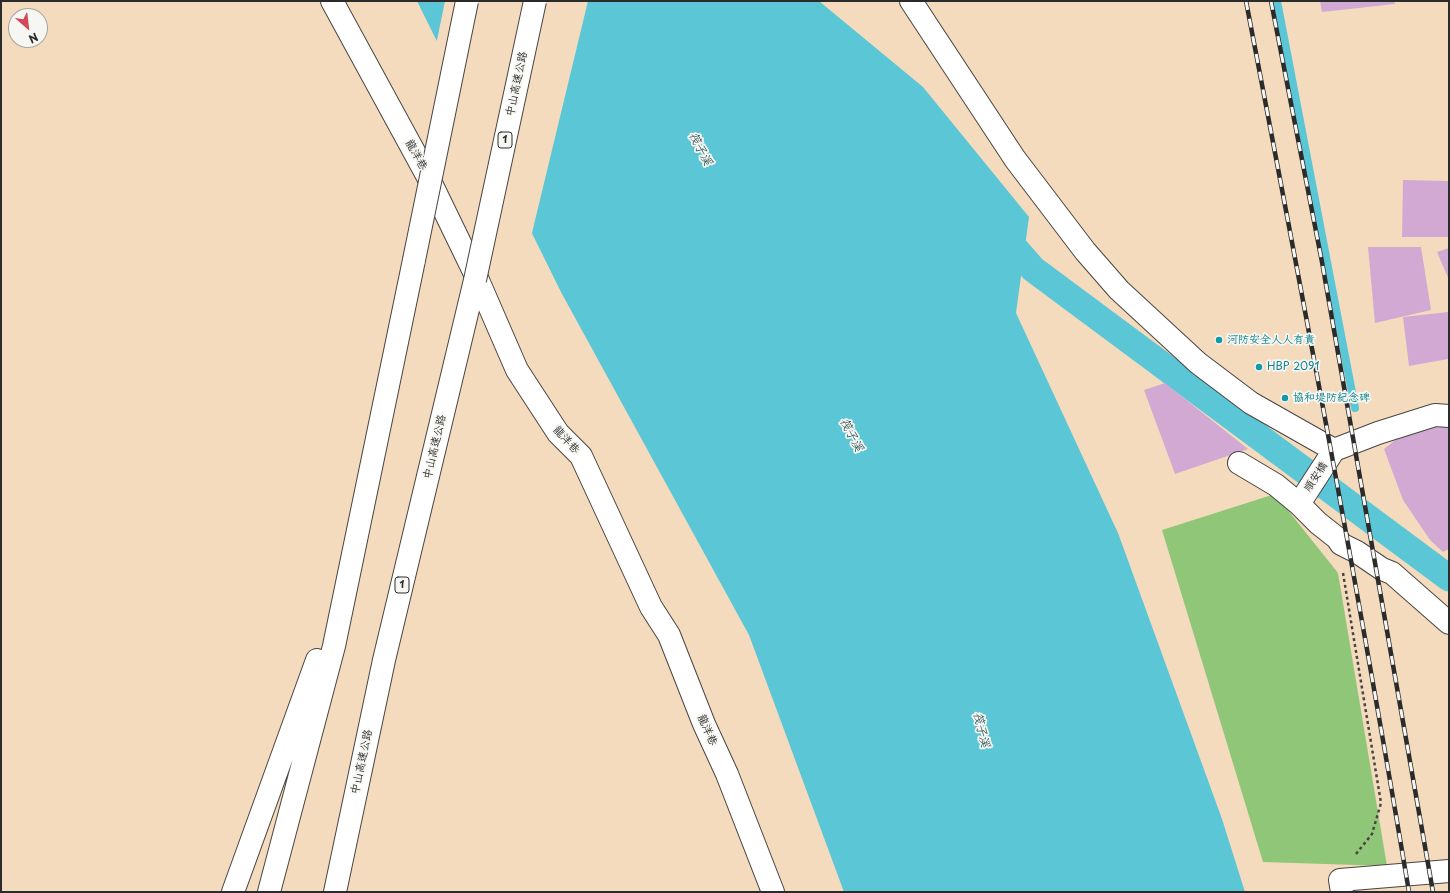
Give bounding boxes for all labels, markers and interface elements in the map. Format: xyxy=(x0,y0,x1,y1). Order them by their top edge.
north arrow xyxy=(8,8,48,48)
text: N xyxy=(26,29,41,48)
street label: 中山高速公路 xyxy=(504,50,530,118)
water label: 筏子溪 xyxy=(685,130,715,168)
road number: 1 xyxy=(498,132,512,148)
street label: 龍洋巷 xyxy=(402,137,430,173)
place label: 河防安全人人有責 xyxy=(1227,333,1315,347)
marker: 河防安全人人有責 xyxy=(1214,335,1224,345)
place label: HBP 2091 xyxy=(1267,360,1319,374)
marker: HBP 2091 xyxy=(1254,362,1264,372)
place label: 協和堤防紀念碑 xyxy=(1293,391,1370,405)
marker: 協和堤防紀念碑 xyxy=(1280,393,1290,403)
street label: 中山高速公路 xyxy=(421,413,449,481)
water label: 筏子溪 xyxy=(836,416,866,454)
street label: 龍洋巷 xyxy=(550,423,582,457)
street label: 順安橋 xyxy=(1301,460,1331,494)
road number: 1 xyxy=(395,577,409,593)
water label: 筏子溪 xyxy=(970,711,992,749)
street label: 龍洋巷 xyxy=(694,712,720,748)
street label: 中山高速公路 xyxy=(349,728,375,796)

